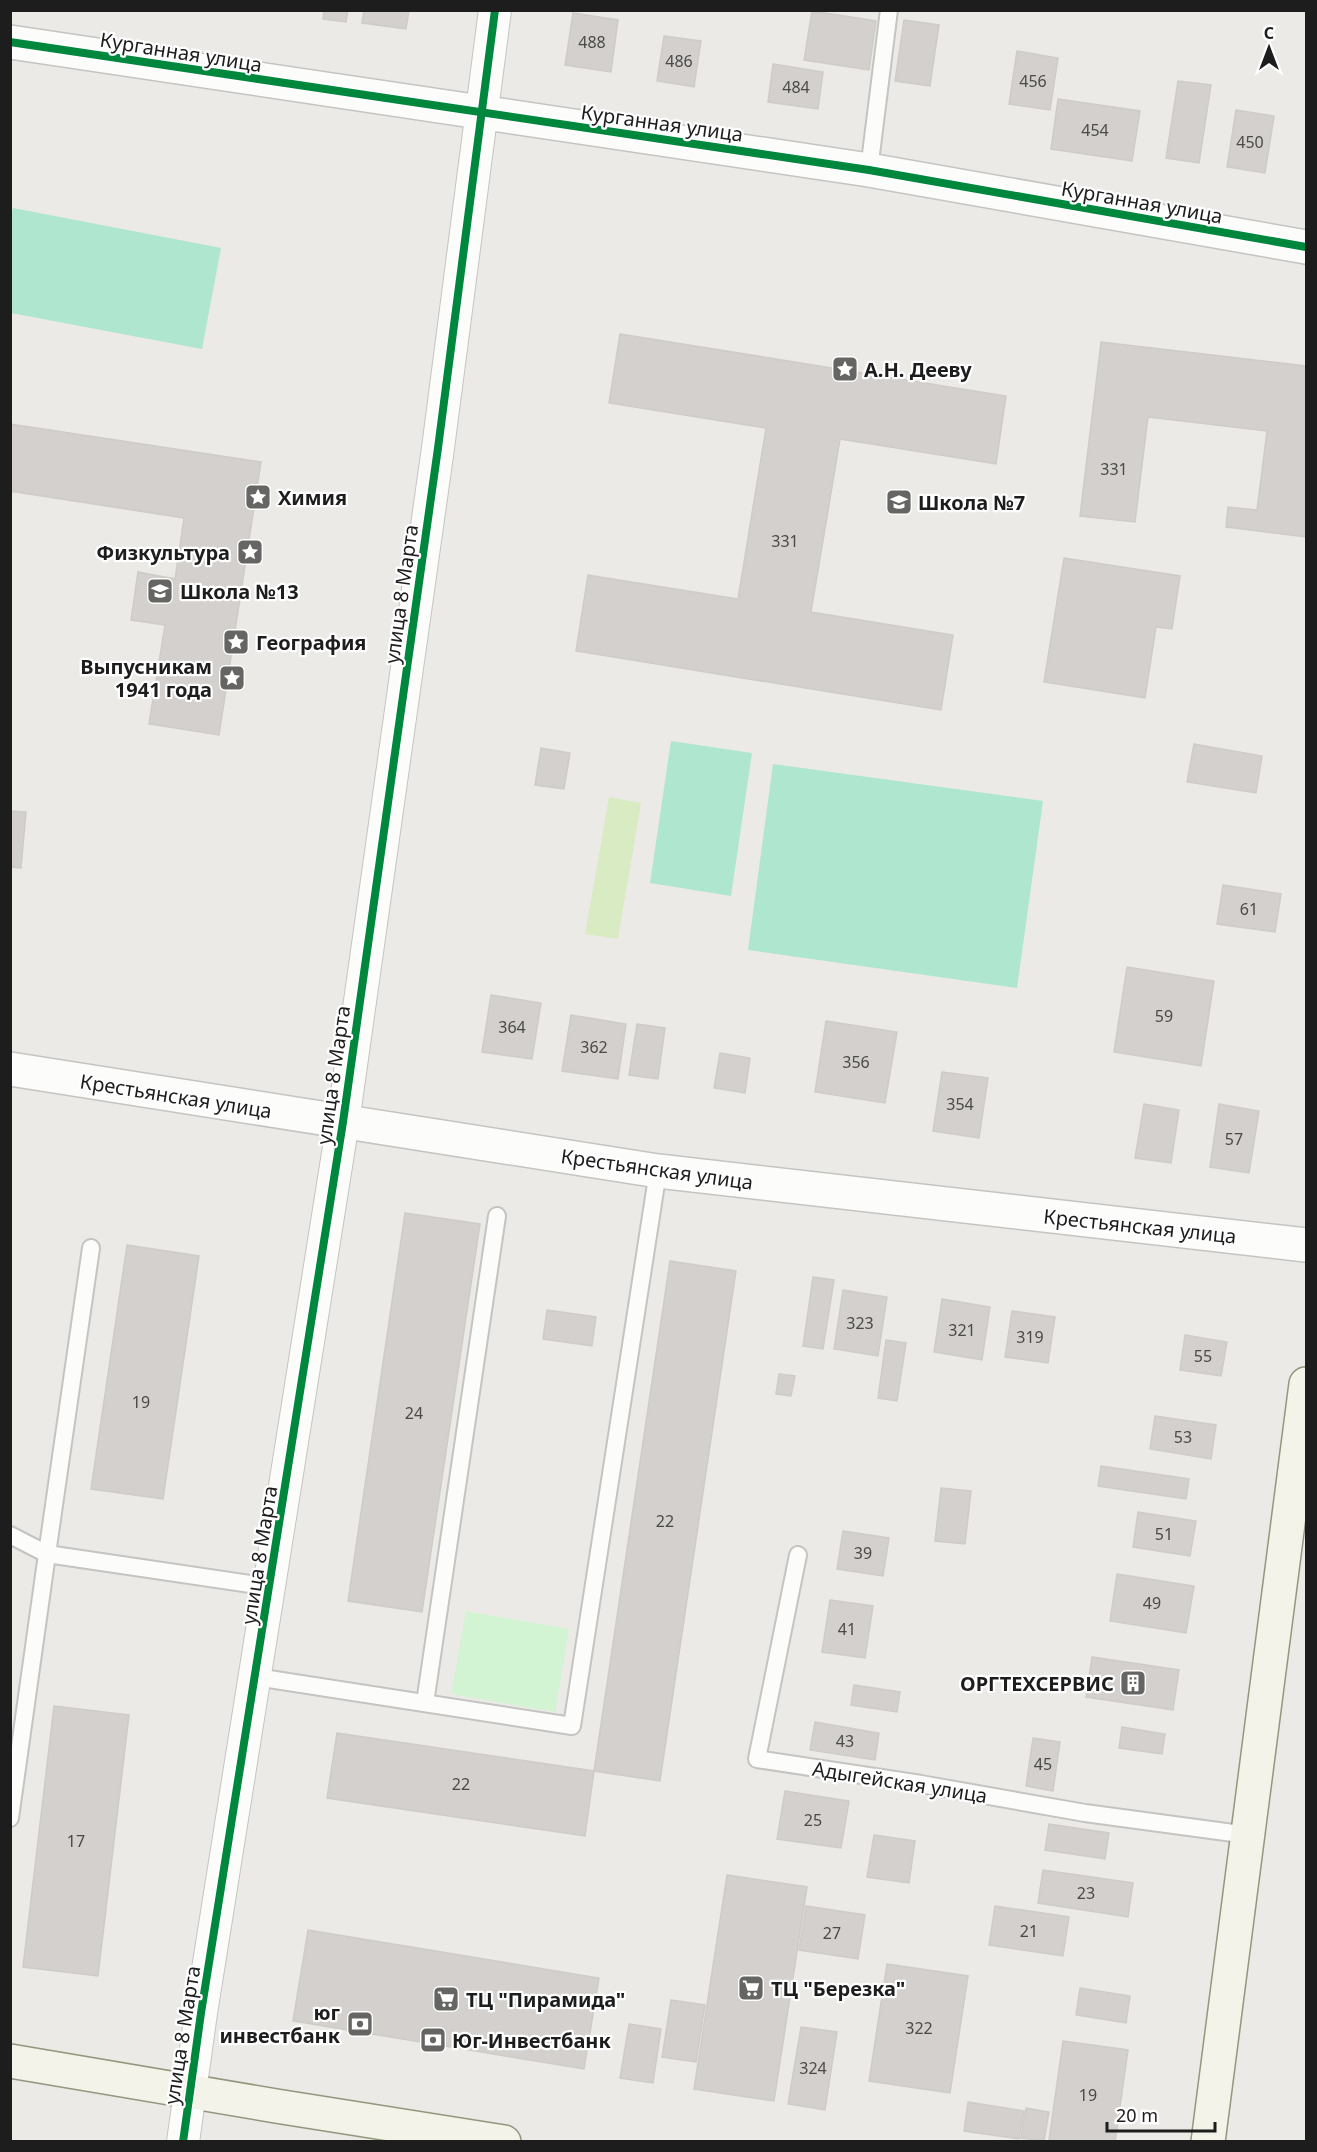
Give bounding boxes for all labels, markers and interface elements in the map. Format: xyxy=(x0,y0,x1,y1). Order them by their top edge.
north arrow xyxy=(1239,18,1299,78)
text: С xyxy=(1264,22,1274,44)
street label: Курганная улица xyxy=(98,26,264,78)
house number: 488 xyxy=(578,31,606,53)
house number: 486 xyxy=(665,50,693,72)
house number: 456 xyxy=(1019,70,1047,92)
house number: 484 xyxy=(782,76,810,98)
street label: Курганная улица xyxy=(579,98,745,148)
house number: 454 xyxy=(1081,119,1109,141)
house number: 450 xyxy=(1236,131,1264,153)
street label: Курганная улица xyxy=(1059,174,1225,230)
place icon: А.Н. Дееву xyxy=(830,354,860,384)
place label: А.Н. Дееву xyxy=(864,356,972,383)
house number: 331 xyxy=(1100,458,1128,480)
place icon: Химия xyxy=(243,482,273,512)
place label: Химия xyxy=(278,484,347,511)
school or university icon: Школа №7 xyxy=(884,487,914,517)
place label: Школа №7 xyxy=(918,489,1025,516)
street label: улица 8 Марта xyxy=(378,523,424,665)
house number: 331 xyxy=(771,530,799,552)
place icon: Физкультура xyxy=(235,537,265,567)
place label: Физкультура xyxy=(96,539,230,566)
school or university icon: Школа №13 xyxy=(145,576,175,606)
place label: Школа №13 xyxy=(180,578,299,605)
place icon: География xyxy=(221,627,251,657)
place label: География xyxy=(256,629,366,656)
place label: Выпусникам 1941 года xyxy=(80,653,212,703)
place icon: Выпусникам 1941 года xyxy=(217,663,247,693)
house number: 61 xyxy=(1240,898,1258,920)
street label: улица 8 Марта xyxy=(310,1004,356,1146)
house number: 59 xyxy=(1155,1005,1173,1027)
house number: 364 xyxy=(498,1016,526,1038)
house number: 362 xyxy=(580,1036,608,1058)
house number: 356 xyxy=(842,1051,870,1073)
street label: Крестьянская улица xyxy=(78,1068,274,1124)
house number: 354 xyxy=(946,1093,974,1115)
house number: 57 xyxy=(1225,1128,1243,1150)
street label: Крестьянская улица xyxy=(559,1142,755,1196)
street label: Крестьянская улица xyxy=(1042,1202,1238,1250)
house number: 323 xyxy=(846,1312,874,1334)
house number: 321 xyxy=(948,1319,976,1341)
house number: 319 xyxy=(1016,1326,1044,1348)
house number: 55 xyxy=(1194,1345,1212,1367)
house number: 19 xyxy=(132,1391,150,1413)
house number: 24 xyxy=(405,1402,423,1424)
house number: 53 xyxy=(1174,1426,1192,1448)
street label: улица 8 Марта xyxy=(235,1484,283,1626)
house number: 22 xyxy=(656,1510,674,1532)
house number: 51 xyxy=(1155,1523,1173,1545)
house number: 39 xyxy=(854,1542,872,1564)
house number: 49 xyxy=(1143,1592,1161,1614)
house number: 41 xyxy=(838,1618,856,1640)
building icon: ОРГТЕХСЕРВИС xyxy=(1118,1668,1148,1698)
place label: ОРГТЕХСЕРВИС xyxy=(960,1670,1114,1697)
house number: 43 xyxy=(836,1730,854,1752)
house number: 45 xyxy=(1034,1753,1052,1775)
street label: Адыгейская улица xyxy=(811,1755,989,1809)
house number: 22 xyxy=(452,1773,470,1795)
house number: 25 xyxy=(804,1809,822,1831)
house number: 17 xyxy=(67,1830,85,1852)
house number: 23 xyxy=(1077,1882,1095,1904)
house number: 21 xyxy=(1020,1920,1038,1942)
house number: 27 xyxy=(823,1922,841,1944)
street label: улица 8 Марта xyxy=(158,1964,206,2106)
supermarket icon: ТЦ "Березка" xyxy=(736,1973,766,2003)
place label: ТЦ "Березка" xyxy=(771,1975,905,2002)
supermarket icon: ТЦ "Пирамида" xyxy=(431,1984,461,2014)
place label: ТЦ "Пирамида" xyxy=(466,1986,625,2013)
place label: юг инвестбанк xyxy=(219,1999,341,2049)
bank icon: юг инвестбанк xyxy=(345,2009,375,2039)
house number: 322 xyxy=(905,2017,933,2039)
bank icon: Юг-Инвестбанк xyxy=(418,2025,448,2055)
place label: Юг-Инвестбанк xyxy=(452,2027,611,2054)
house number: 324 xyxy=(799,2057,827,2079)
house number: 19 xyxy=(1079,2084,1097,2106)
scale bar xyxy=(1107,2095,1215,2133)
text: 20 m xyxy=(1116,2103,1158,2127)

